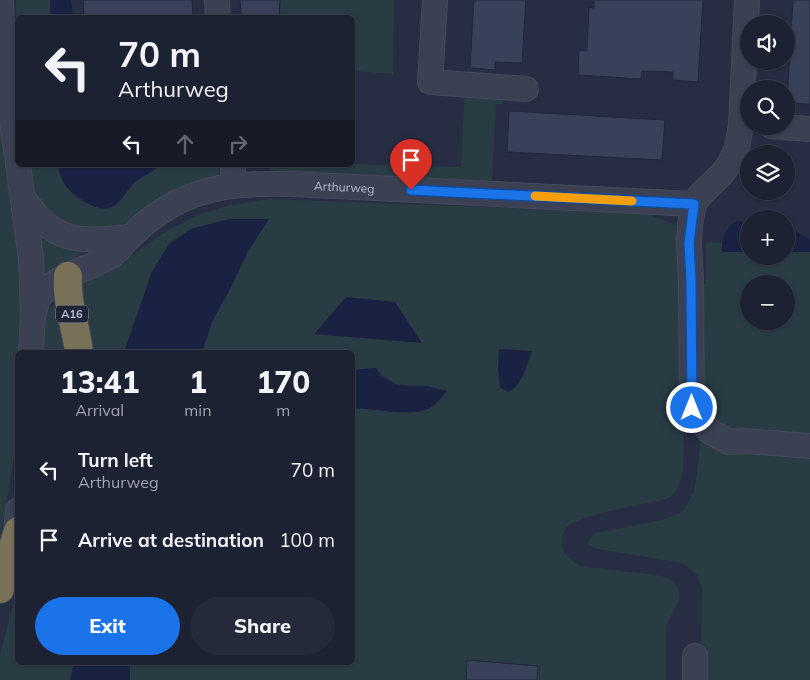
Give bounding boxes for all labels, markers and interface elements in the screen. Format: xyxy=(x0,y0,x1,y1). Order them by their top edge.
map controls xyxy=(740,15,795,330)
button: sound xyxy=(740,15,795,70)
text: 70 m xyxy=(118,32,201,76)
icon: left xyxy=(35,35,100,100)
text: Arthurweg xyxy=(118,75,229,103)
button: search xyxy=(740,80,795,135)
icon: left xyxy=(118,130,146,158)
icon: ahead xyxy=(171,130,199,158)
icon: right xyxy=(224,130,252,158)
pin xyxy=(390,139,432,190)
button: layers xyxy=(740,145,795,200)
icon: arrive xyxy=(397,146,425,174)
street label: Arthurweg xyxy=(314,178,375,196)
button: + xyxy=(740,210,795,265)
button: − xyxy=(740,275,795,330)
road number: A16 xyxy=(56,306,88,322)
text: 13:41 xyxy=(60,363,140,401)
text: 1 xyxy=(189,363,207,401)
text: 170 xyxy=(256,363,310,401)
position arrow xyxy=(665,381,717,433)
text: Arrival xyxy=(75,400,124,420)
text: min xyxy=(184,400,212,420)
text: m xyxy=(276,400,290,420)
text: Turn left xyxy=(78,448,153,472)
icon: left xyxy=(35,456,63,484)
text: 70 m xyxy=(291,458,335,482)
text: Arthurweg xyxy=(78,472,159,492)
icon: arrive xyxy=(35,526,63,554)
text: Arrive at destination xyxy=(78,528,264,552)
text: 100 m xyxy=(279,528,335,552)
button: Exit xyxy=(35,597,180,655)
button: Share xyxy=(190,597,335,655)

